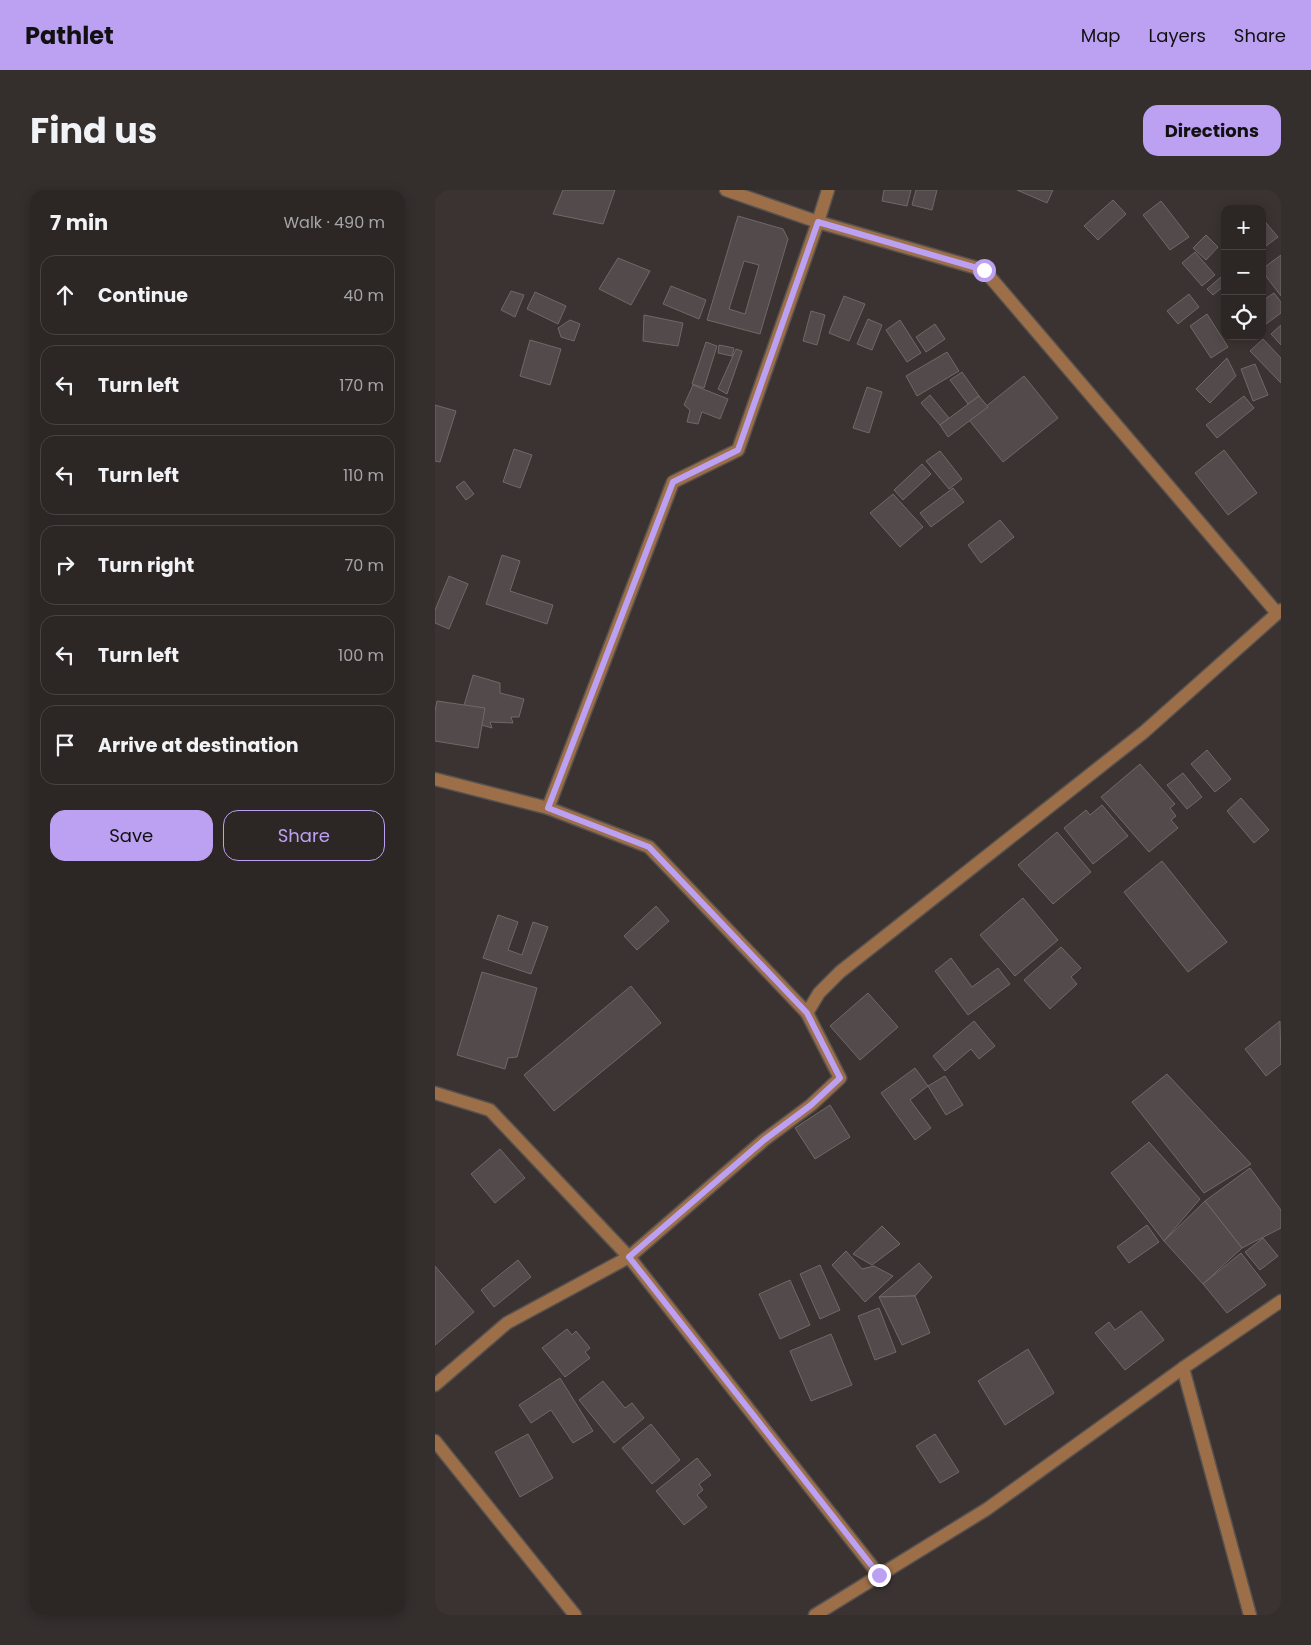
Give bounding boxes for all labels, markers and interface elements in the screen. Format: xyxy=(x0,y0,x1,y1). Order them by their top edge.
text: Pathlet xyxy=(25,19,114,52)
text: Map xyxy=(1081,23,1121,48)
text: Layers xyxy=(1149,23,1206,48)
text: Share xyxy=(1234,23,1286,48)
button: Directions xyxy=(1143,105,1281,156)
text: Find us xyxy=(30,106,157,155)
map controls xyxy=(1221,205,1266,340)
button: + xyxy=(1221,205,1266,250)
text: 7 min xyxy=(50,208,108,237)
text: Walk · 490 m xyxy=(284,211,385,234)
button: − xyxy=(1221,250,1266,295)
route start xyxy=(973,259,996,282)
icon: ahead xyxy=(51,281,79,309)
text: Continue xyxy=(98,282,188,309)
text: 40 m xyxy=(343,284,384,307)
button: locate xyxy=(1221,295,1266,340)
icon: left xyxy=(51,371,79,399)
text: Turn left xyxy=(98,372,179,399)
text: 170 m xyxy=(339,374,384,397)
icon: left xyxy=(51,461,79,489)
text: Turn left xyxy=(98,462,179,489)
text: 110 m xyxy=(343,464,384,487)
icon: right xyxy=(51,551,79,579)
text: Turn right xyxy=(98,552,194,579)
text: 70 m xyxy=(344,554,384,577)
icon: left xyxy=(51,641,79,669)
text: Turn left xyxy=(98,642,179,669)
text: 100 m xyxy=(338,644,384,667)
icon: arrive xyxy=(51,731,79,759)
text: Arrive at destination xyxy=(98,732,299,759)
button: Save xyxy=(50,810,213,861)
button: Share xyxy=(223,810,385,861)
route end xyxy=(868,1564,891,1587)

